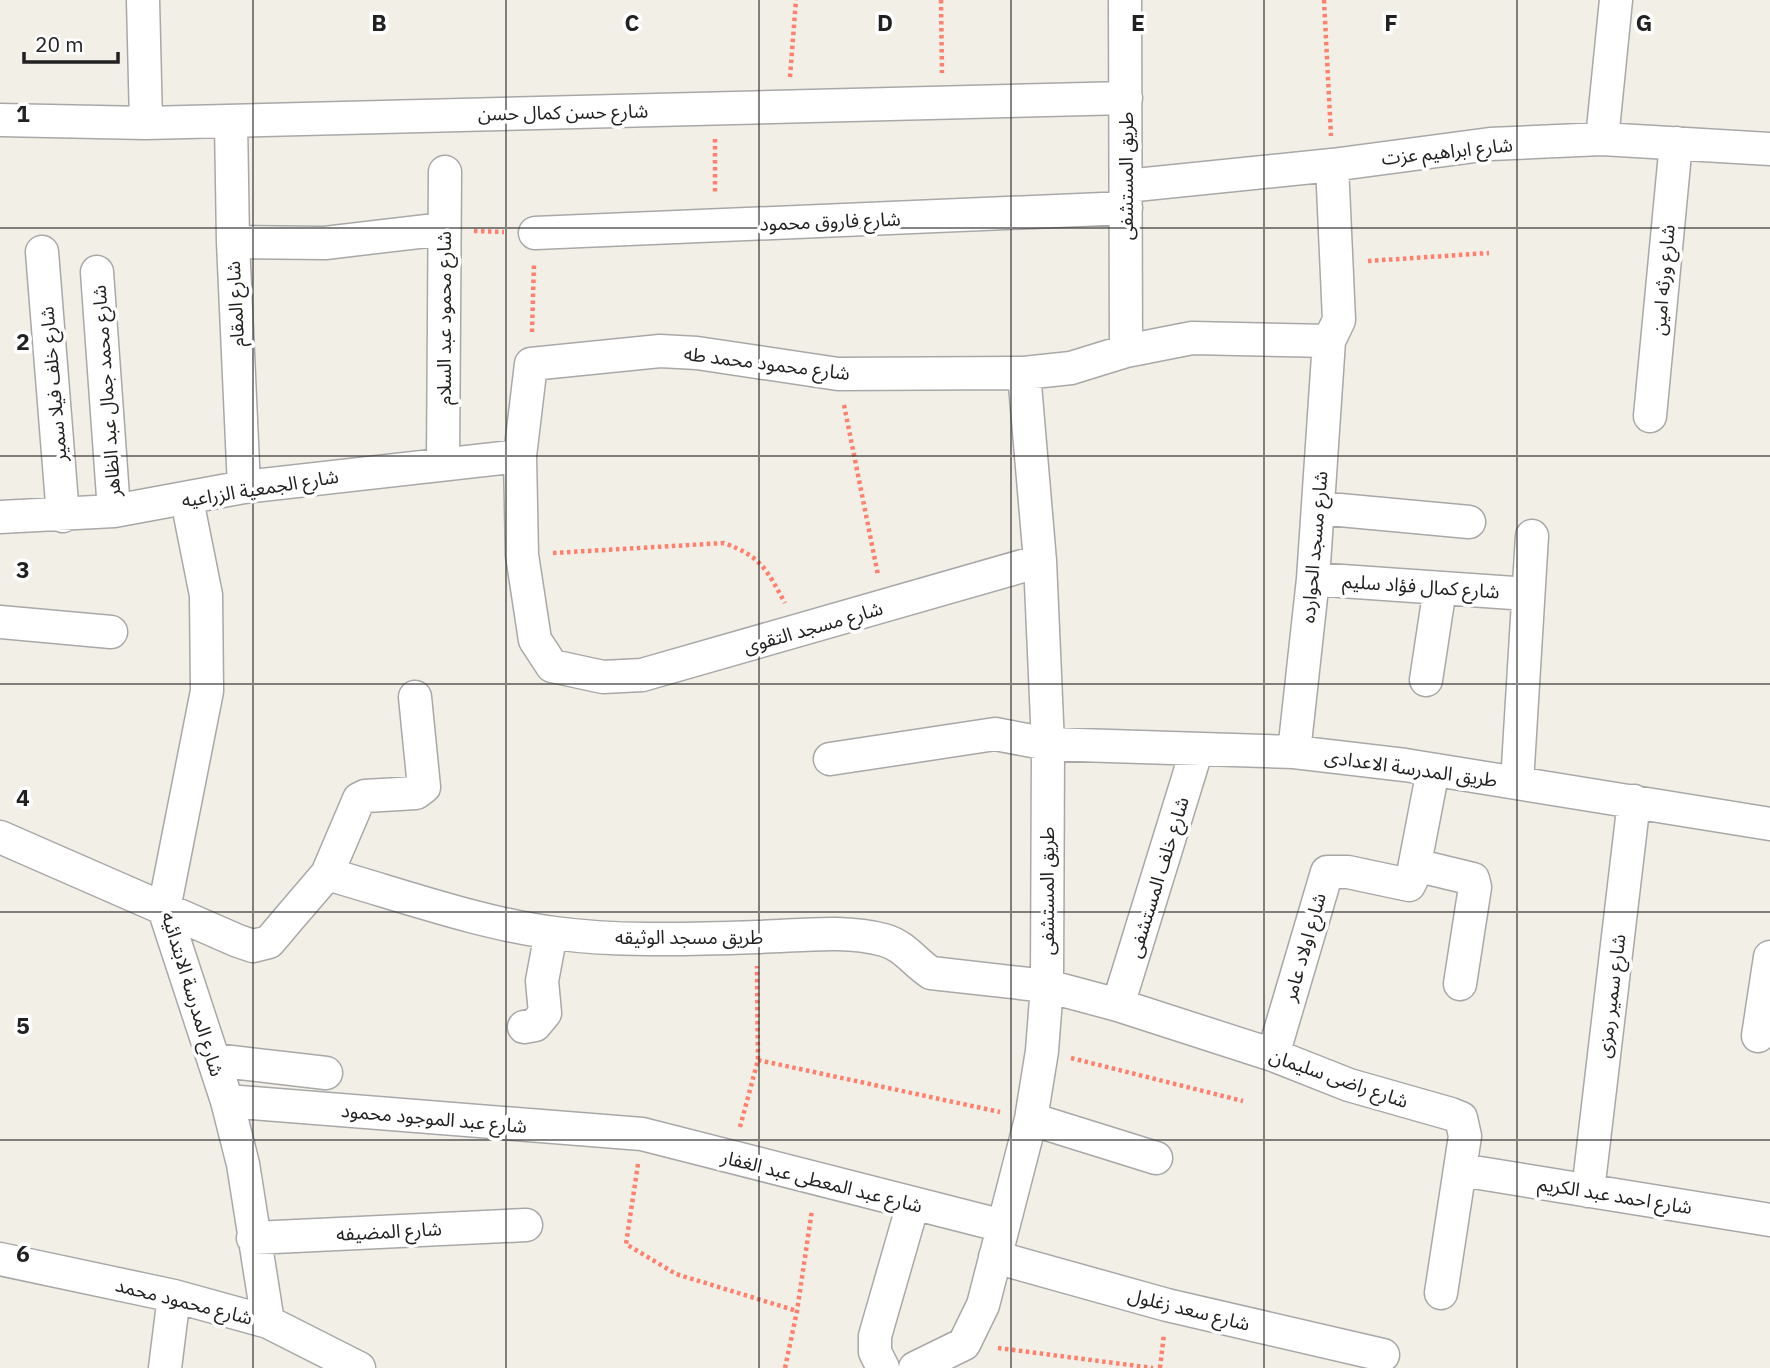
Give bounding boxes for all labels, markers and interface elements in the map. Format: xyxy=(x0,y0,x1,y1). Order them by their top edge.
text: B xyxy=(371,7,387,37)
text: C xyxy=(625,7,640,37)
text: D xyxy=(877,7,893,37)
text: E xyxy=(1131,7,1145,37)
text: F xyxy=(1384,7,1398,37)
text: G xyxy=(1636,7,1652,37)
scale bar xyxy=(24,21,119,65)
text: 20 m xyxy=(35,30,84,58)
text: 1 xyxy=(16,98,30,128)
street label: شارع حسن كمال حسن xyxy=(478,99,648,127)
street label: طريق المستشفى xyxy=(1114,112,1138,240)
street label: شارع ابراهيم عزت xyxy=(1380,132,1514,173)
street label: شارع فاروق محمود xyxy=(759,207,901,237)
street label: شارع ورثه امين xyxy=(1646,224,1682,337)
street label: شارع محمود عبد السلام xyxy=(432,231,459,405)
street label: شارع المقام xyxy=(221,260,252,348)
street label: شارع محمد جمال عبد الظاهر xyxy=(87,284,127,499)
street label: شارع خلف فيلا سمير xyxy=(34,305,74,464)
text: 2 xyxy=(16,326,30,356)
street label: شارع محمود محمد طه xyxy=(682,341,851,387)
street label: شارع الجمعية الزراعيه xyxy=(180,464,341,514)
street label: شارع مسجد الحوارده xyxy=(1295,470,1335,624)
text: 3 xyxy=(16,554,30,584)
street label: شارع كمال فؤاد سليم xyxy=(1341,569,1500,606)
street label: شارع مسجد التقوى xyxy=(741,596,886,660)
street label: طريق المدرسة الاعدادى xyxy=(1323,744,1499,792)
text: 4 xyxy=(16,782,30,812)
street label: شارع خلف المستشفى xyxy=(1122,794,1196,961)
street label: طريق المستشفى xyxy=(1035,827,1059,955)
street label: شارع اولاد عامر xyxy=(1277,890,1333,1006)
street label: شارع المدرسة الابتدائيه xyxy=(155,909,229,1080)
street label: طريق مسجد الوثيقه xyxy=(615,925,763,949)
street label: شارع سمير رمزى xyxy=(1591,933,1632,1060)
text: 5 xyxy=(16,1010,30,1040)
street label: شارع راضى سليمان xyxy=(1266,1043,1412,1115)
street label: شارع عبد الموجود محمود xyxy=(340,1098,528,1140)
street label: شارع عبد المعطى عبد الغفار xyxy=(717,1144,925,1220)
street label: شارع احمد عبد الكريم xyxy=(1536,1171,1694,1222)
street label: شارع المضيفه xyxy=(336,1216,443,1248)
text: 6 xyxy=(16,1238,30,1268)
street label: شارع محمود محمد xyxy=(113,1272,255,1332)
street label: شارع سعد زغلول xyxy=(1125,1282,1252,1338)

